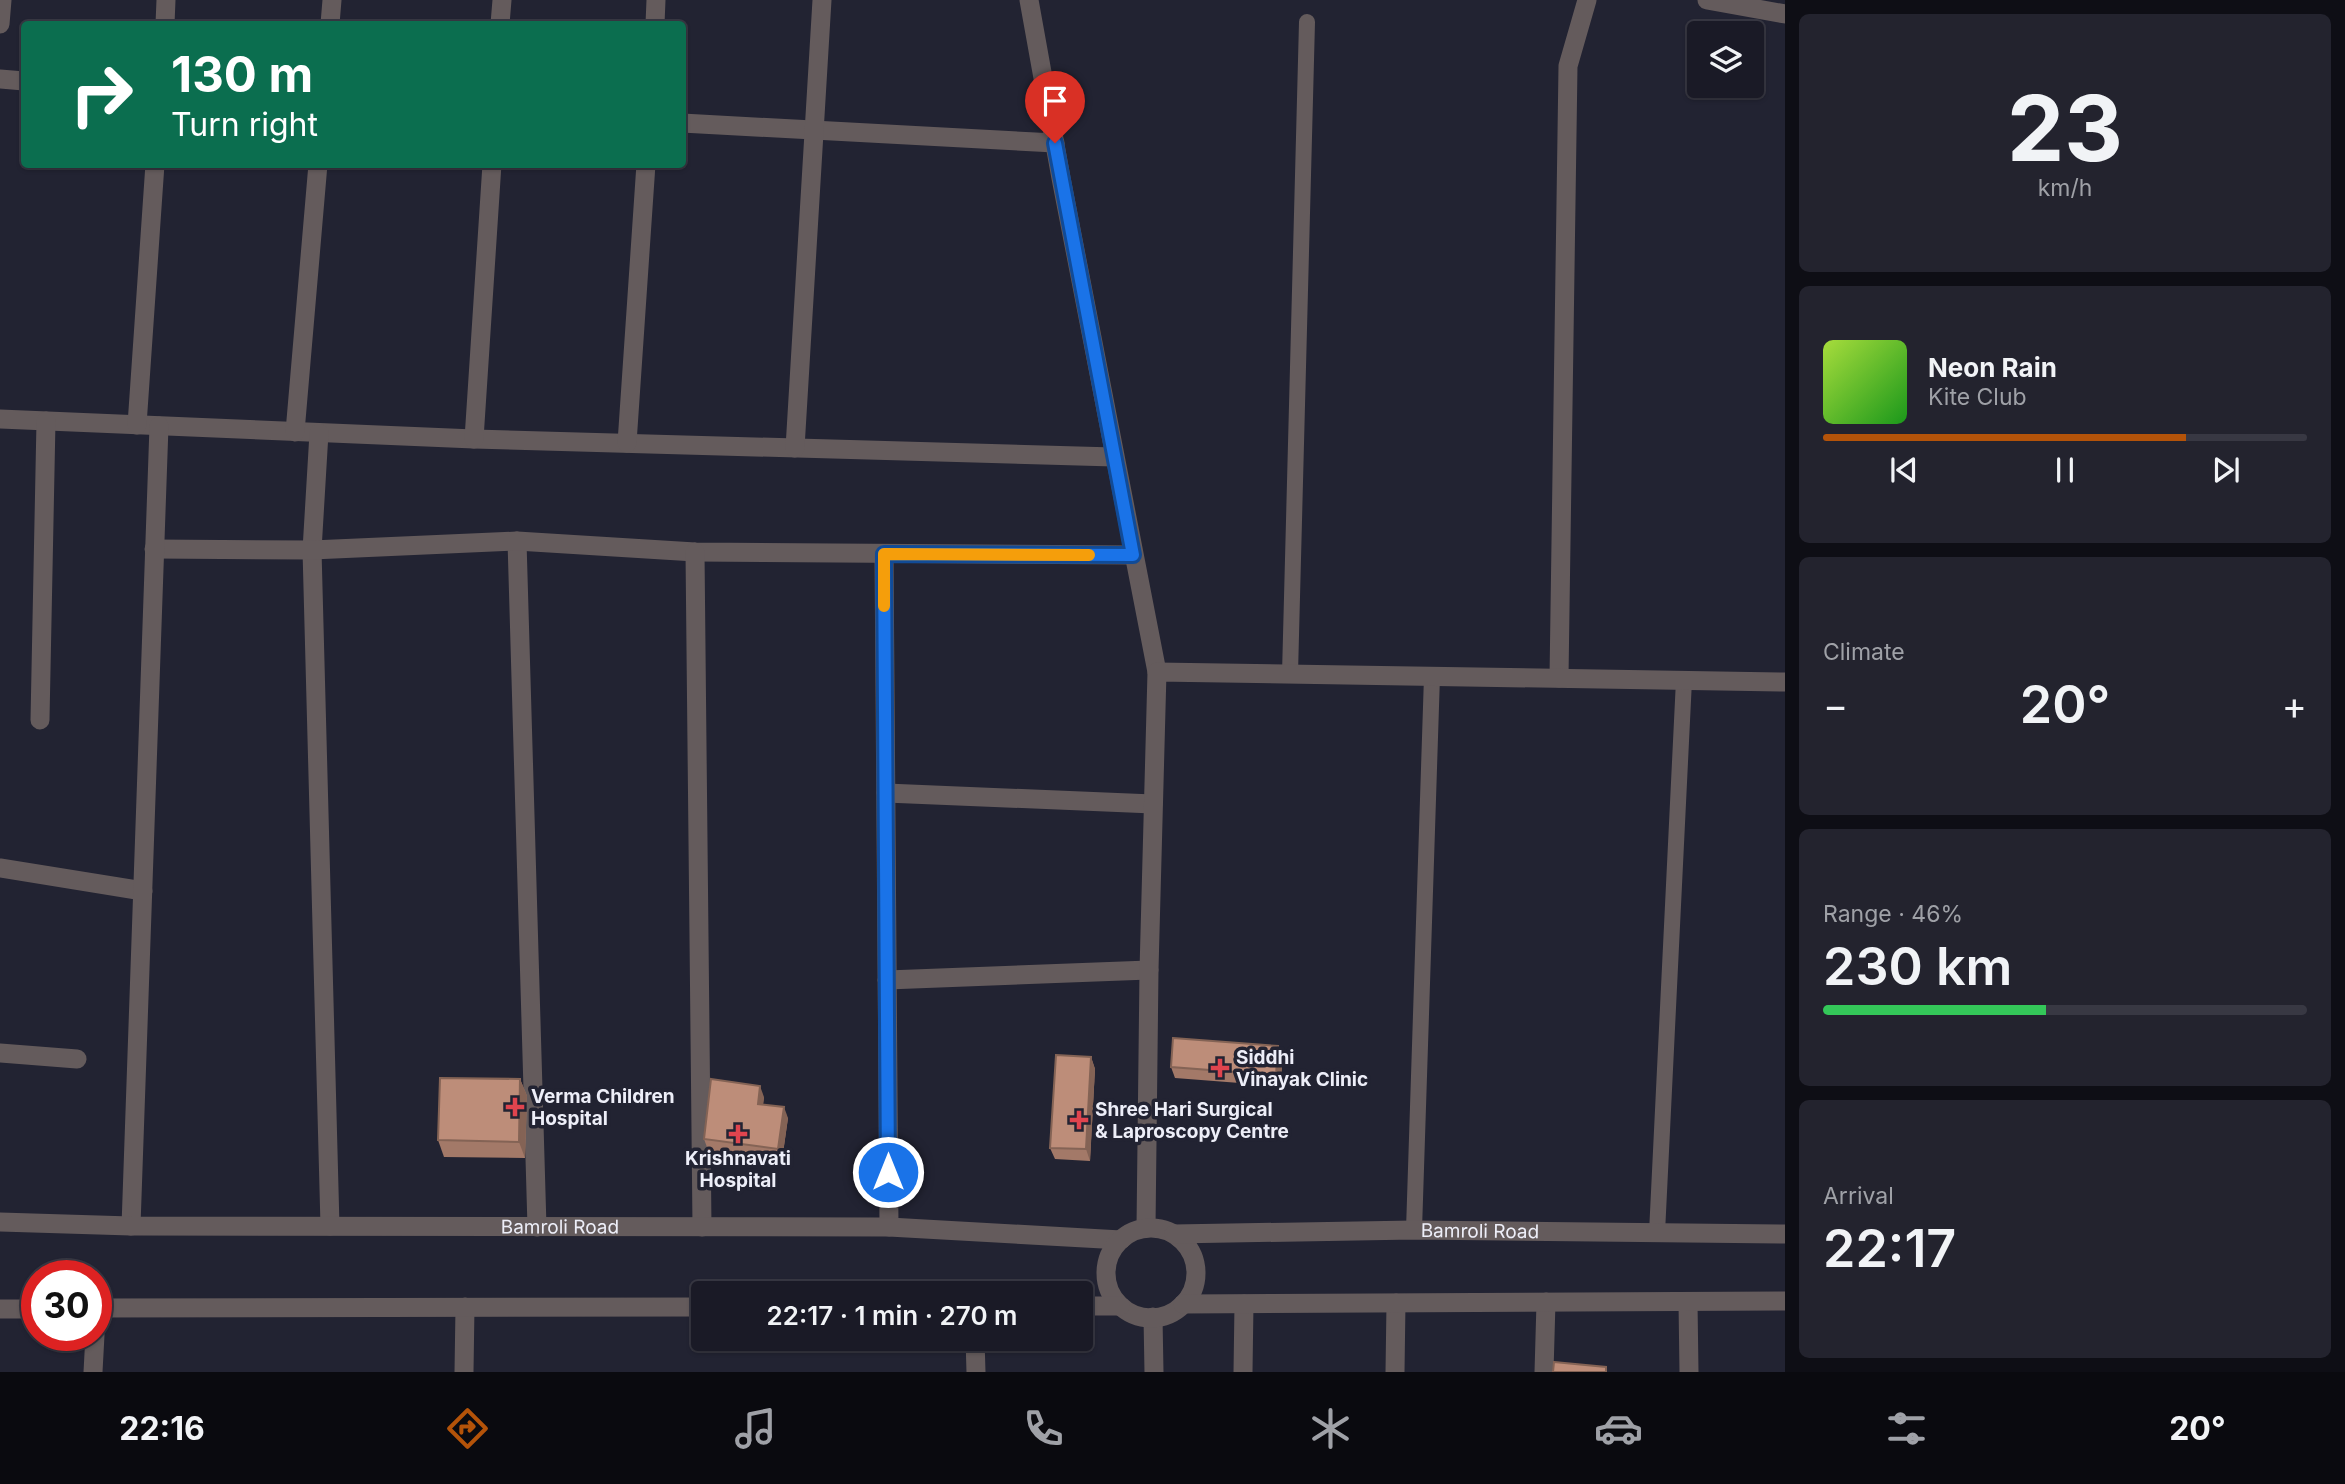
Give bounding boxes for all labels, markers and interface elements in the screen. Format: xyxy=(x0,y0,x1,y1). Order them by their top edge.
map controls xyxy=(1687,21,1764,98)
button: layers xyxy=(1687,21,1764,98)
text: 130 m xyxy=(171,45,313,104)
icon: right xyxy=(56,49,147,140)
pin xyxy=(1025,71,1085,143)
text: 23 xyxy=(2007,73,2123,183)
icon: arrive xyxy=(1036,82,1074,120)
text: Turn right xyxy=(171,105,318,144)
text: km/h xyxy=(2038,174,2092,202)
text: Neon Rain xyxy=(1928,352,2057,383)
text: Kite Club xyxy=(1928,383,2027,411)
icon: previous xyxy=(1885,451,1923,489)
icon: pause xyxy=(2046,451,2084,489)
icon: next xyxy=(2207,451,2245,489)
text: Climate xyxy=(1823,638,1905,666)
text: 20° xyxy=(2020,673,2110,736)
text: − xyxy=(1823,682,1848,728)
text: + xyxy=(2282,682,2307,728)
text: Range · 46% xyxy=(1823,900,1963,928)
text: 230 km xyxy=(1823,935,2012,998)
place label: Siddhi Vinayak Clinic xyxy=(1236,1046,1368,1091)
marker: Siddhi Vinayak Clinic xyxy=(1210,1058,1230,1078)
place label: Verma Children Hospital xyxy=(531,1085,675,1130)
marker: Verma Children Hospital xyxy=(505,1097,525,1117)
place label: Shree Hari Surgical & Laproscopy Centre xyxy=(1095,1098,1289,1143)
marker: Shree Hari Surgical & Laproscopy Centre xyxy=(1069,1110,1089,1130)
marker: Krishnavati Hospital xyxy=(728,1124,748,1144)
position arrow xyxy=(851,1135,925,1209)
place label: Krishnavati Hospital xyxy=(685,1147,791,1192)
text: Arrival xyxy=(1823,1182,1894,1210)
street label: Bamroli Road xyxy=(501,1215,619,1238)
text: 22:17 xyxy=(1823,1217,1956,1280)
street label: Bamroli Road xyxy=(1421,1219,1539,1243)
speed limit sign: 30 xyxy=(21,1260,112,1351)
text: 22:17 · 1 min · 270 m xyxy=(767,1300,1018,1331)
icon: directions xyxy=(443,1404,492,1453)
icon: music xyxy=(731,1404,780,1453)
icon: phone xyxy=(1019,1404,1068,1453)
icon: climate xyxy=(1306,1404,1355,1453)
icon: car xyxy=(1594,1404,1643,1453)
icon: filters xyxy=(1882,1404,1931,1453)
text: 22:16 xyxy=(119,1409,205,1448)
text: 20° xyxy=(2169,1409,2226,1448)

